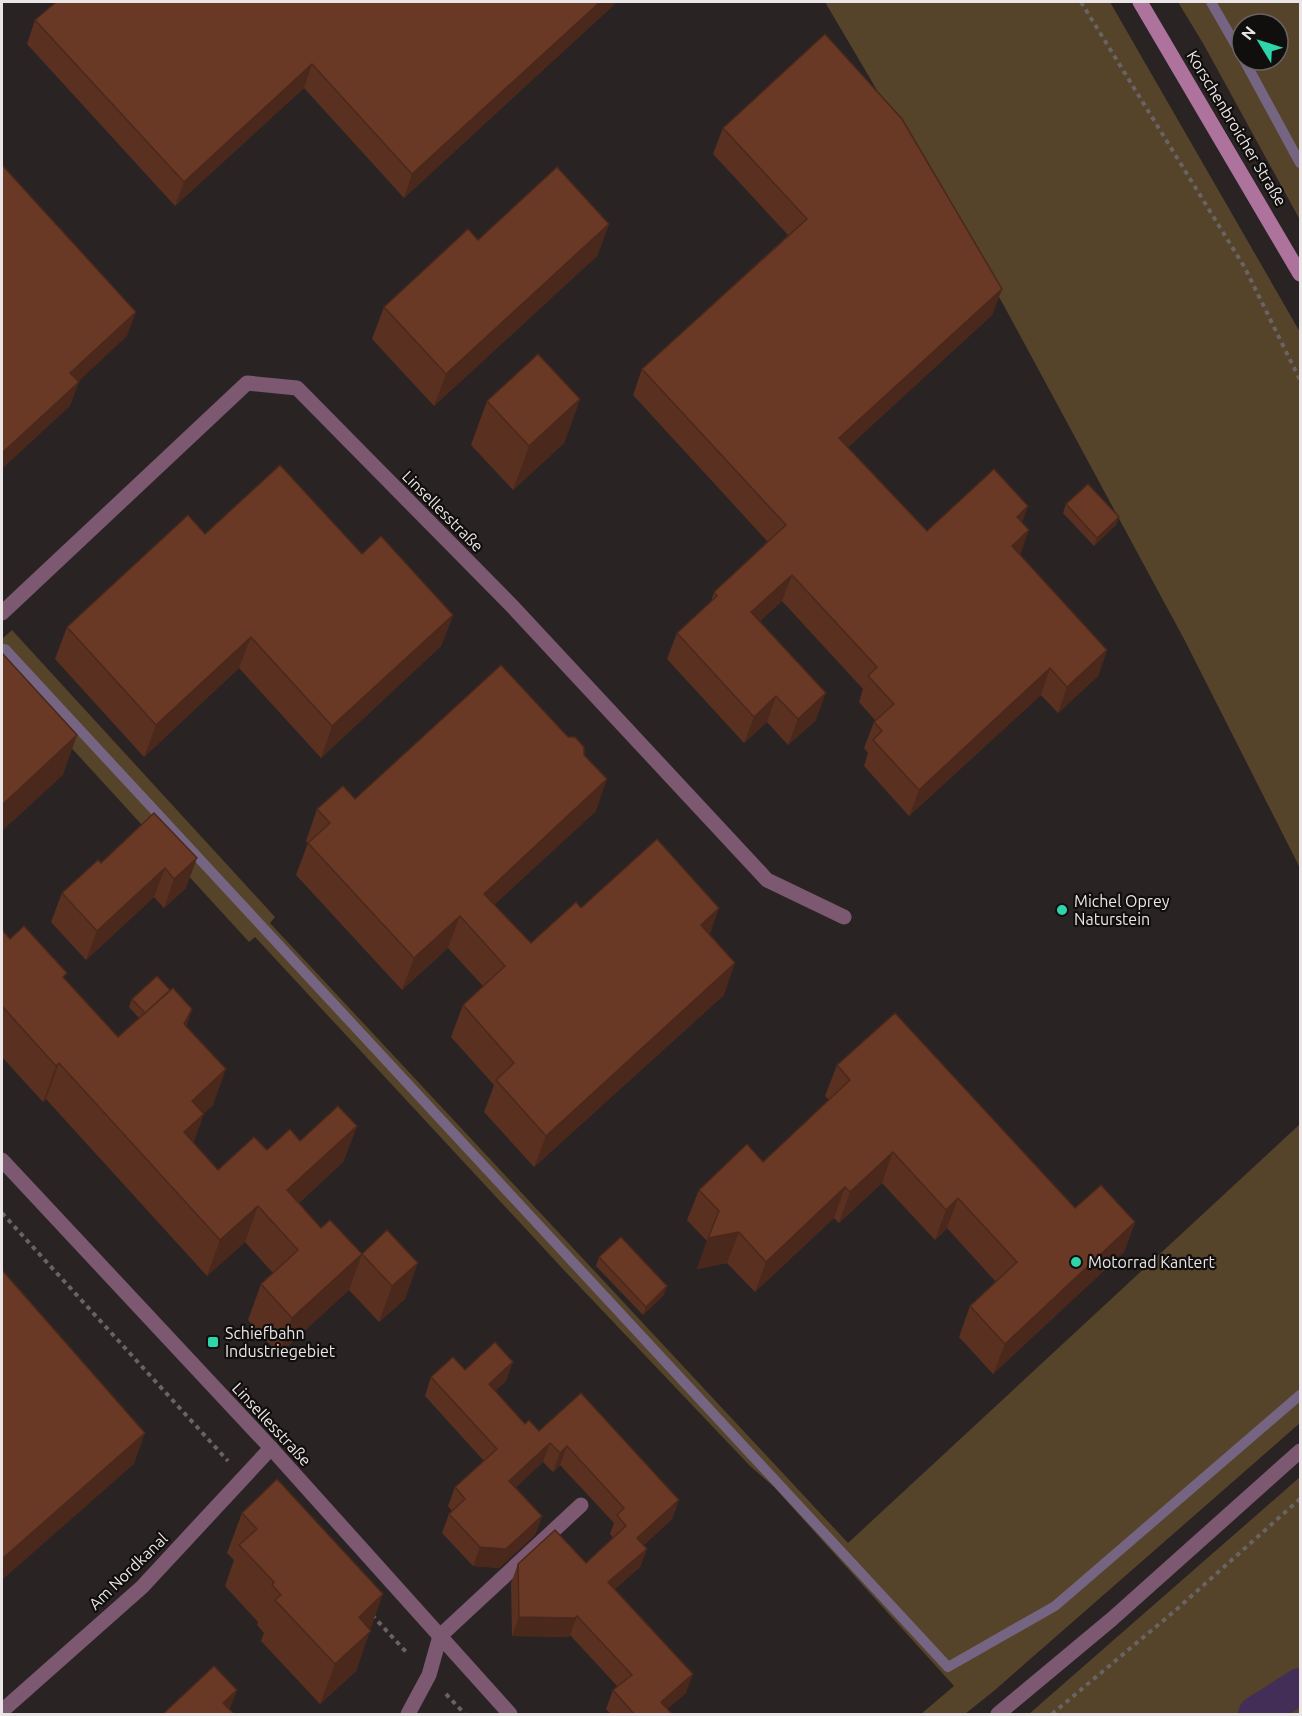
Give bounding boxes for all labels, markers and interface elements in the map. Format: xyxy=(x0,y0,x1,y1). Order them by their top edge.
north arrow xyxy=(1230,12,1290,72)
text: N xyxy=(1237,23,1259,43)
street label: Korschenbroicher Straße xyxy=(1184,47,1290,209)
street label: Linsellesstraße xyxy=(399,467,487,555)
place label: Michel Oprey Naturstein xyxy=(1074,892,1170,928)
marker: Michel Oprey Naturstein xyxy=(1055,903,1069,917)
place label: Motorrad Kantert xyxy=(1088,1253,1215,1271)
marker: Motorrad Kantert xyxy=(1069,1255,1083,1269)
place label: Schiefbahn Industriegebiet xyxy=(225,1324,336,1360)
marker: Schiefbahn Industriegebiet xyxy=(206,1335,220,1349)
street label: Linsellesstraße xyxy=(229,1379,315,1469)
street label: Am Nordkanal xyxy=(85,1529,171,1613)

